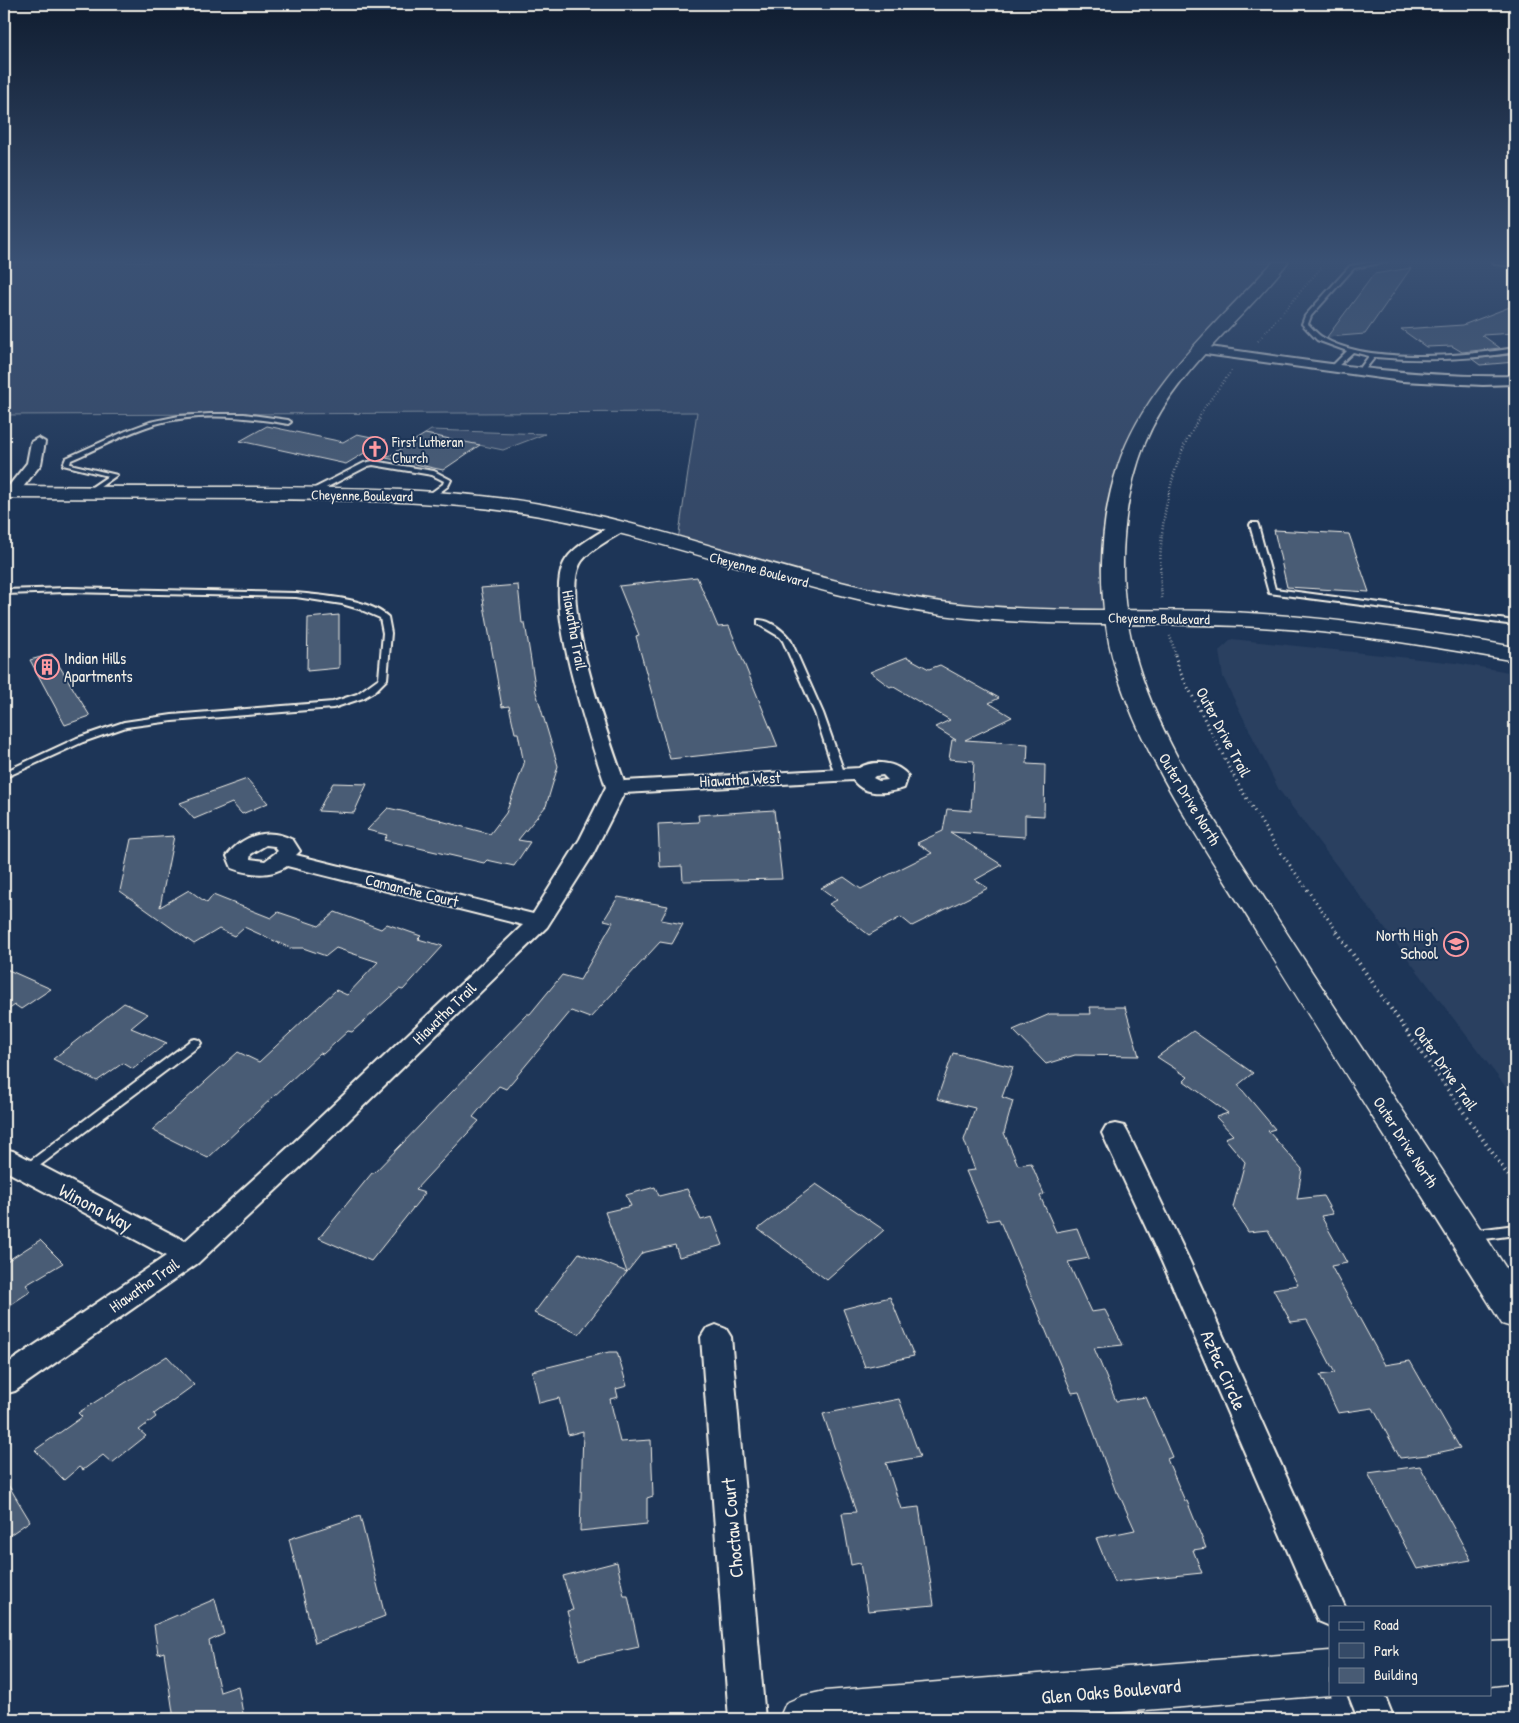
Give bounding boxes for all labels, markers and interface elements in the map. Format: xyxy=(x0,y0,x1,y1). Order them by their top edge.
place label: First Lutheran Church xyxy=(391,432,463,467)
church icon: First Lutheran Church xyxy=(362,436,388,462)
street label: Cheyenne Boulevard xyxy=(311,485,414,506)
street label: Cheyenne Boulevard xyxy=(707,547,811,592)
street label: Hiawatha Trail xyxy=(557,588,593,673)
street label: Cheyenne Boulevard xyxy=(1108,608,1211,629)
place label: Indian Hills Apartments xyxy=(64,647,133,687)
building icon: Indian Hills Apartments xyxy=(34,654,60,680)
street label: Outer Drive Trail xyxy=(1191,683,1257,781)
street label: Outer Drive North xyxy=(1154,749,1226,850)
street label: Hiawatha West xyxy=(699,766,782,792)
street label: Camanche Court xyxy=(363,868,462,912)
place label: North High School xyxy=(1376,924,1439,964)
school or university icon: North High School xyxy=(1443,931,1469,957)
street label: Hiawatha Trail xyxy=(407,976,481,1049)
street label: Outer Drive Trail xyxy=(1409,1021,1484,1115)
street label: Outer Drive North xyxy=(1368,1092,1444,1192)
street label: Winona Way xyxy=(55,1177,137,1237)
street label: Hiawatha Trail xyxy=(105,1252,184,1317)
street label: Aztec Circle xyxy=(1195,1326,1253,1415)
street label: Choctaw Court xyxy=(715,1477,749,1579)
legend xyxy=(1329,1606,1492,1696)
text: Road xyxy=(1374,1614,1399,1635)
text: Park xyxy=(1374,1640,1399,1661)
text: Building xyxy=(1374,1664,1418,1685)
street label: Glen Oaks Boulevard xyxy=(1040,1672,1182,1710)

